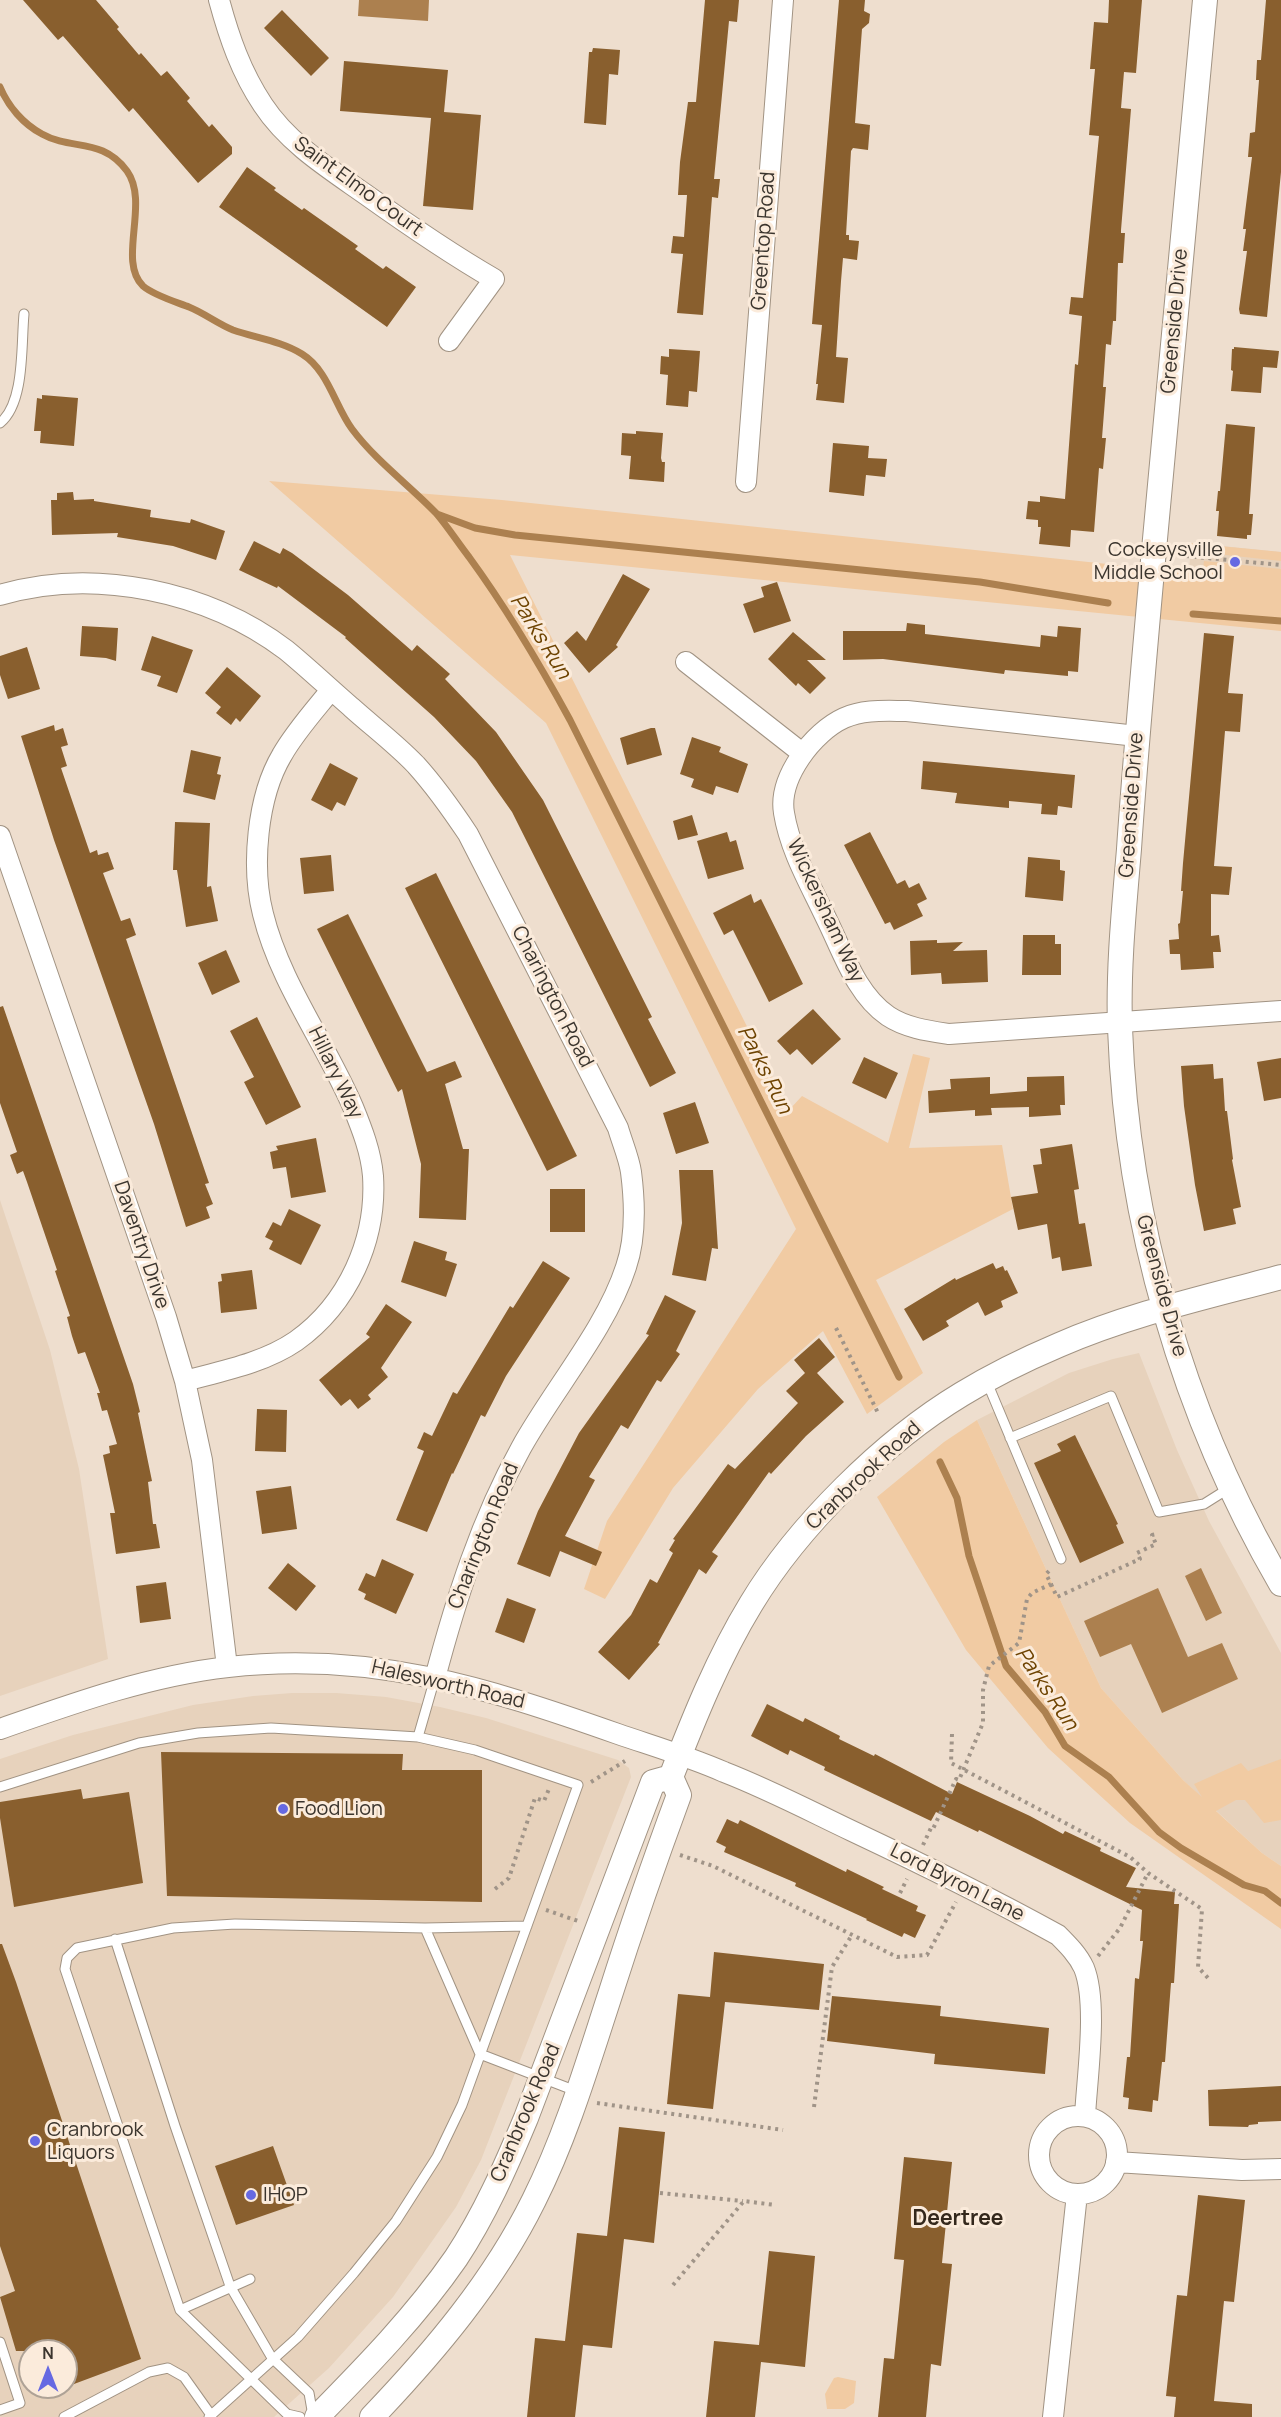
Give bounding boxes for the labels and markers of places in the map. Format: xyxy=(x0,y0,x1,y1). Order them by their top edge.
place label: Cockeysville Middle School xyxy=(1094,538,1223,585)
marker: Cockeysville Middle School xyxy=(1228,555,1242,569)
place label: Food Lion xyxy=(295,1797,383,1821)
marker: Food Lion xyxy=(276,1802,290,1816)
place label: Cranbrook Liquors xyxy=(47,2118,144,2165)
marker: Cranbrook Liquors xyxy=(28,2134,42,2148)
place label: IHOP xyxy=(263,2183,308,2207)
marker: IHOP xyxy=(244,2188,258,2202)

